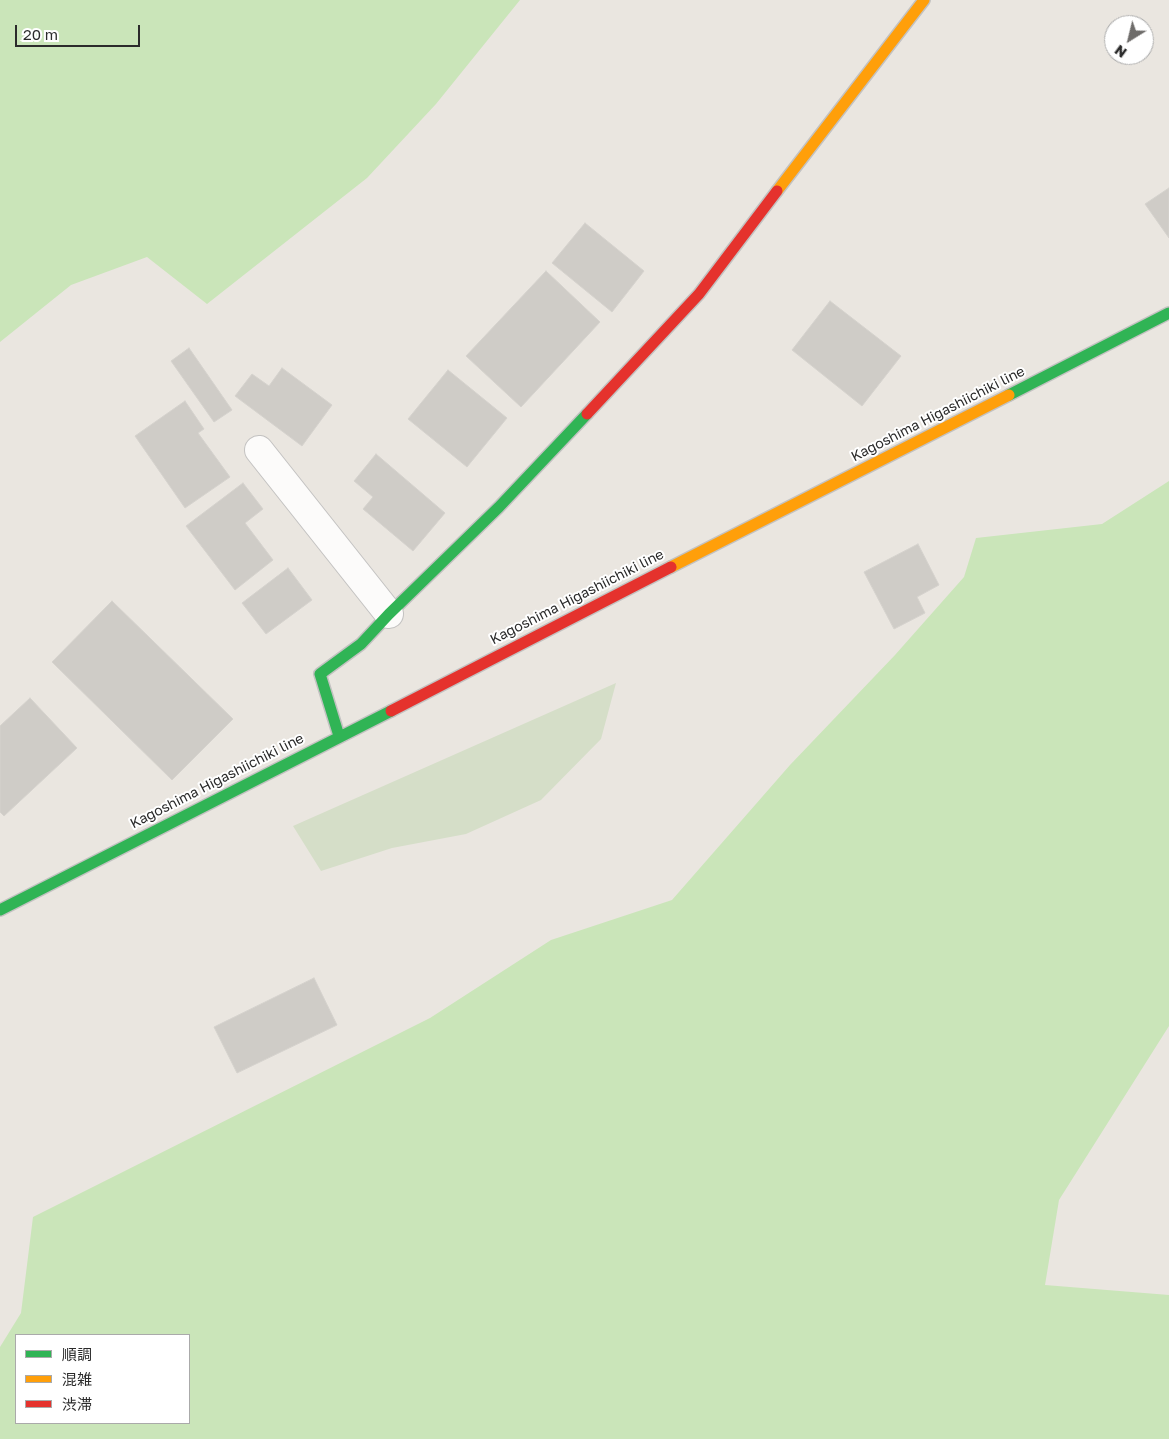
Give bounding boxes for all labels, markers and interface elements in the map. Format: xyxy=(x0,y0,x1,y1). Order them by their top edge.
scale bar xyxy=(18,15,142,47)
north arrow xyxy=(1104,15,1154,65)
text: 20 m xyxy=(23,25,58,43)
text: N xyxy=(1111,42,1130,62)
street label: Kagoshima Higashiichiki line xyxy=(848,363,1028,465)
street label: Kagoshima Higashiichiki line xyxy=(487,546,667,648)
street label: Kagoshima Higashiichiki line xyxy=(127,730,307,832)
legend xyxy=(15,1334,190,1424)
text: 順調 xyxy=(62,1345,92,1363)
text: 混雑 xyxy=(62,1370,92,1388)
text: 渋滞 xyxy=(62,1395,92,1413)

